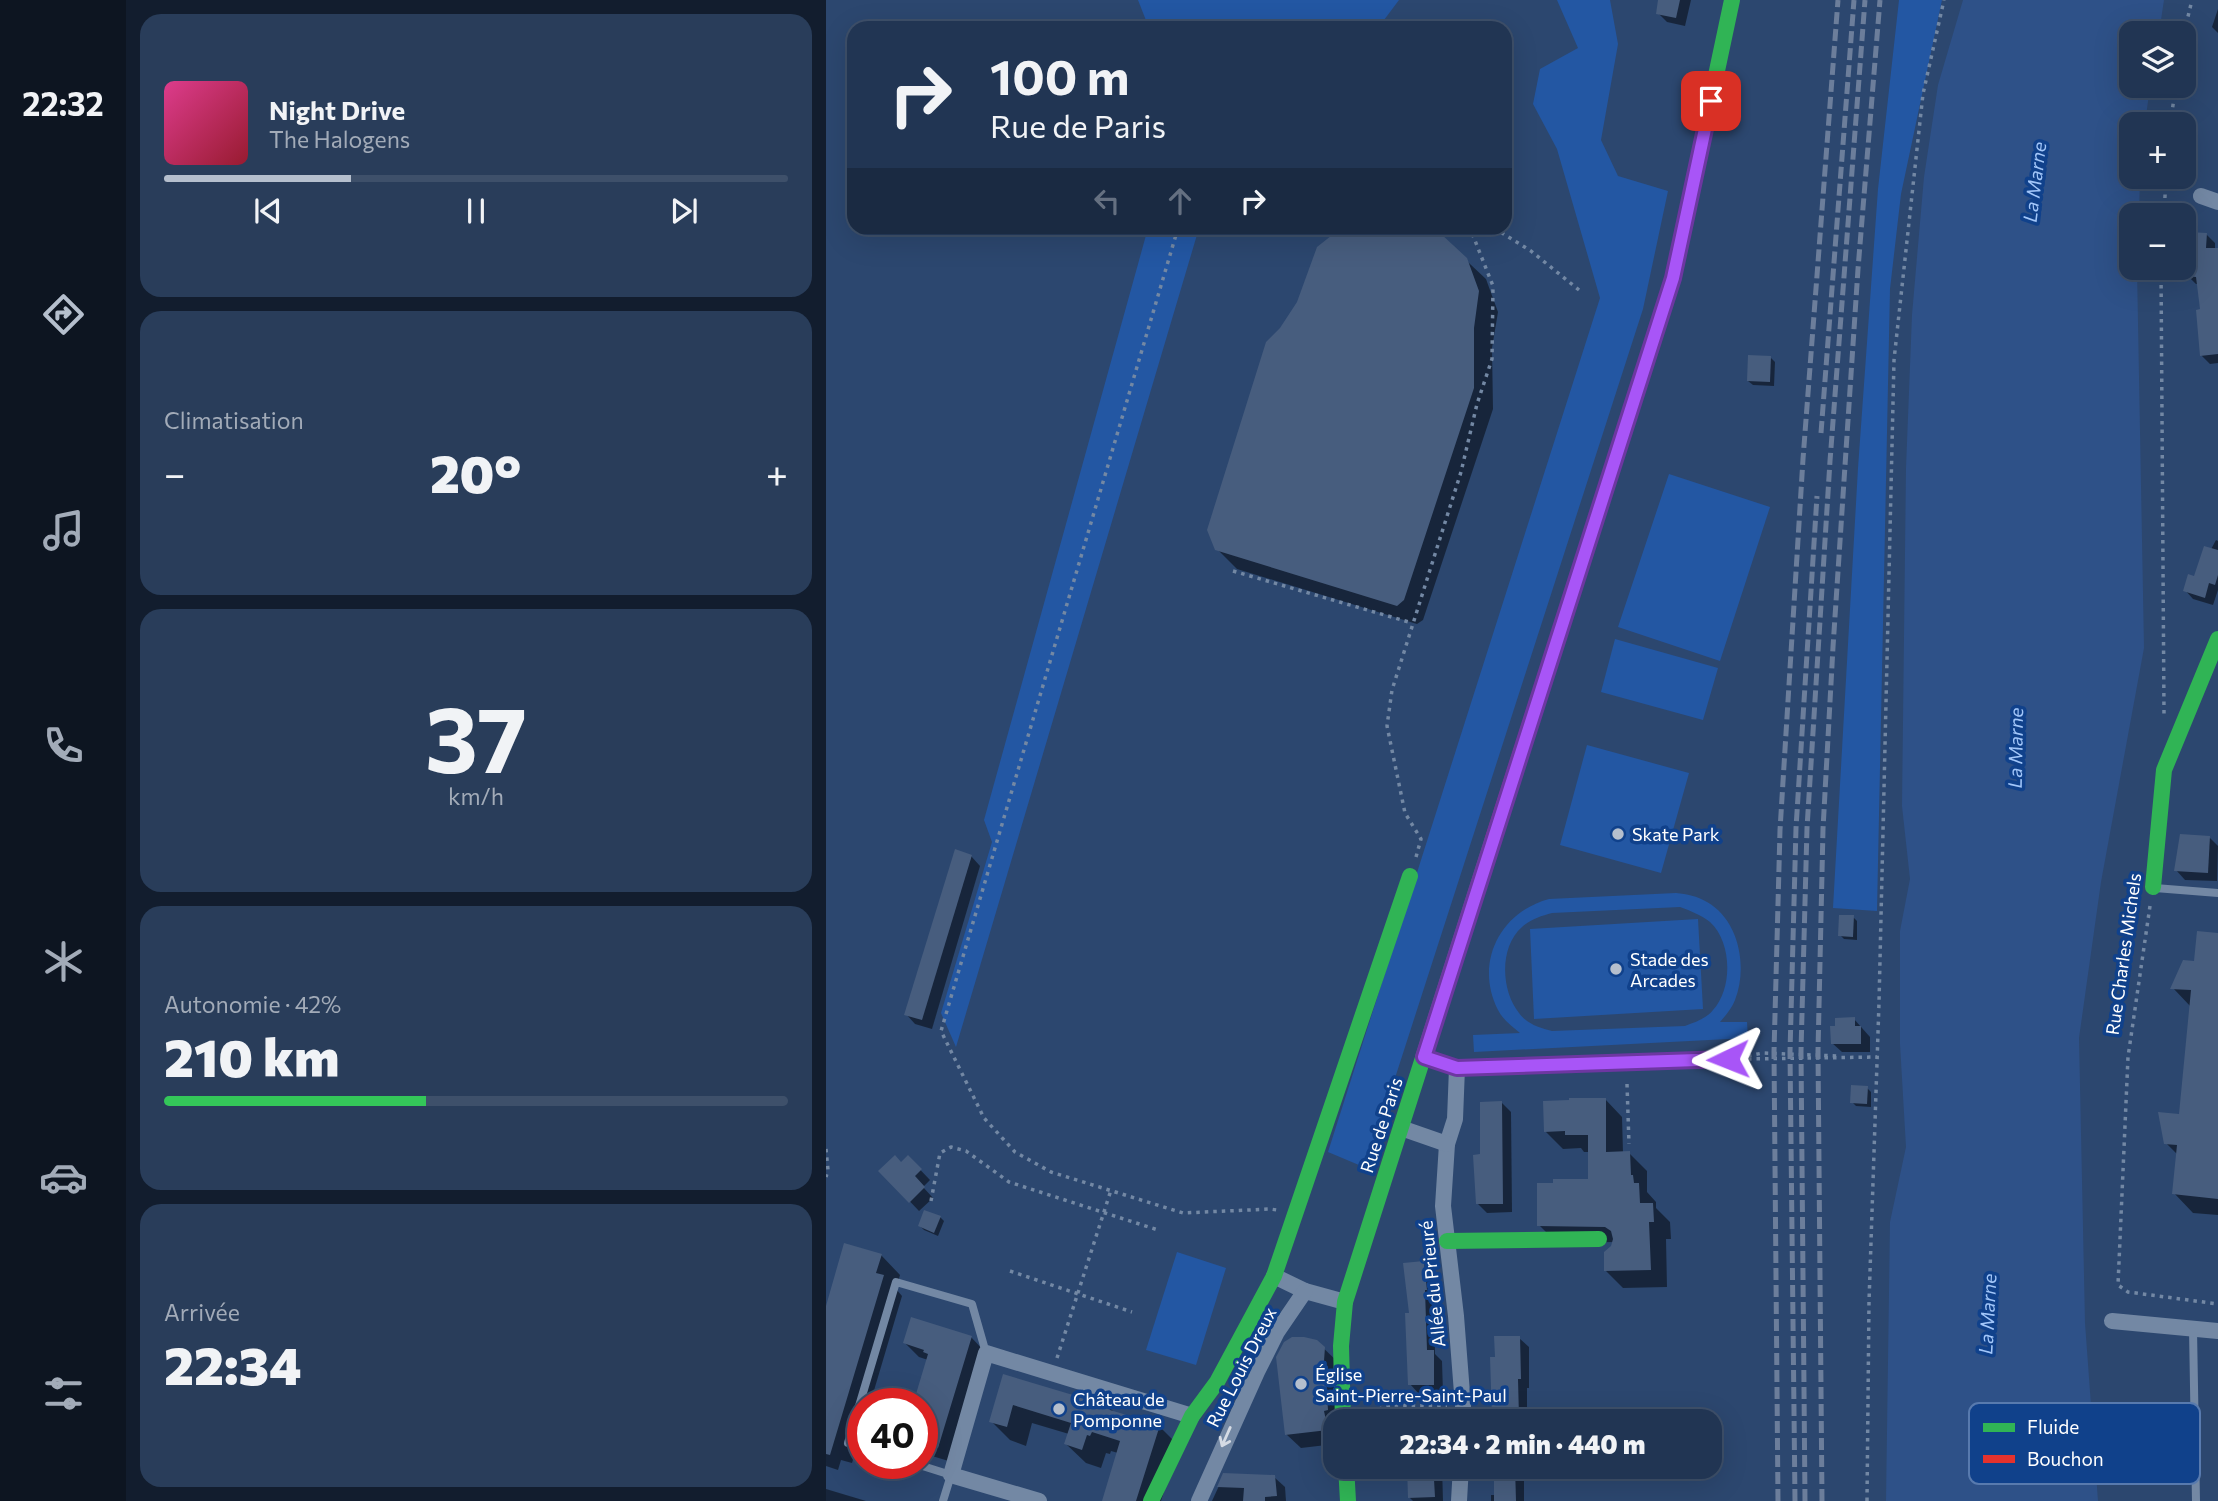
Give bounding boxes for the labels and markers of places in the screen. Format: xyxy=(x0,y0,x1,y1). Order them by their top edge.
pin xyxy=(1681,71,1741,131)
place label: Skate Park xyxy=(1632,823,1720,845)
marker: Skate Park xyxy=(1610,826,1626,842)
place label: Stade des Arcades xyxy=(1630,948,1709,991)
marker: Stade des Arcades xyxy=(1608,961,1624,977)
place label: Église Saint-Pierre-Saint-Paul xyxy=(1315,1363,1507,1406)
marker: Église Saint-Pierre-Saint-Paul xyxy=(1293,1376,1309,1392)
place label: Château de Pomponne xyxy=(1073,1388,1165,1431)
marker: Château de Pomponne xyxy=(1051,1401,1067,1417)

